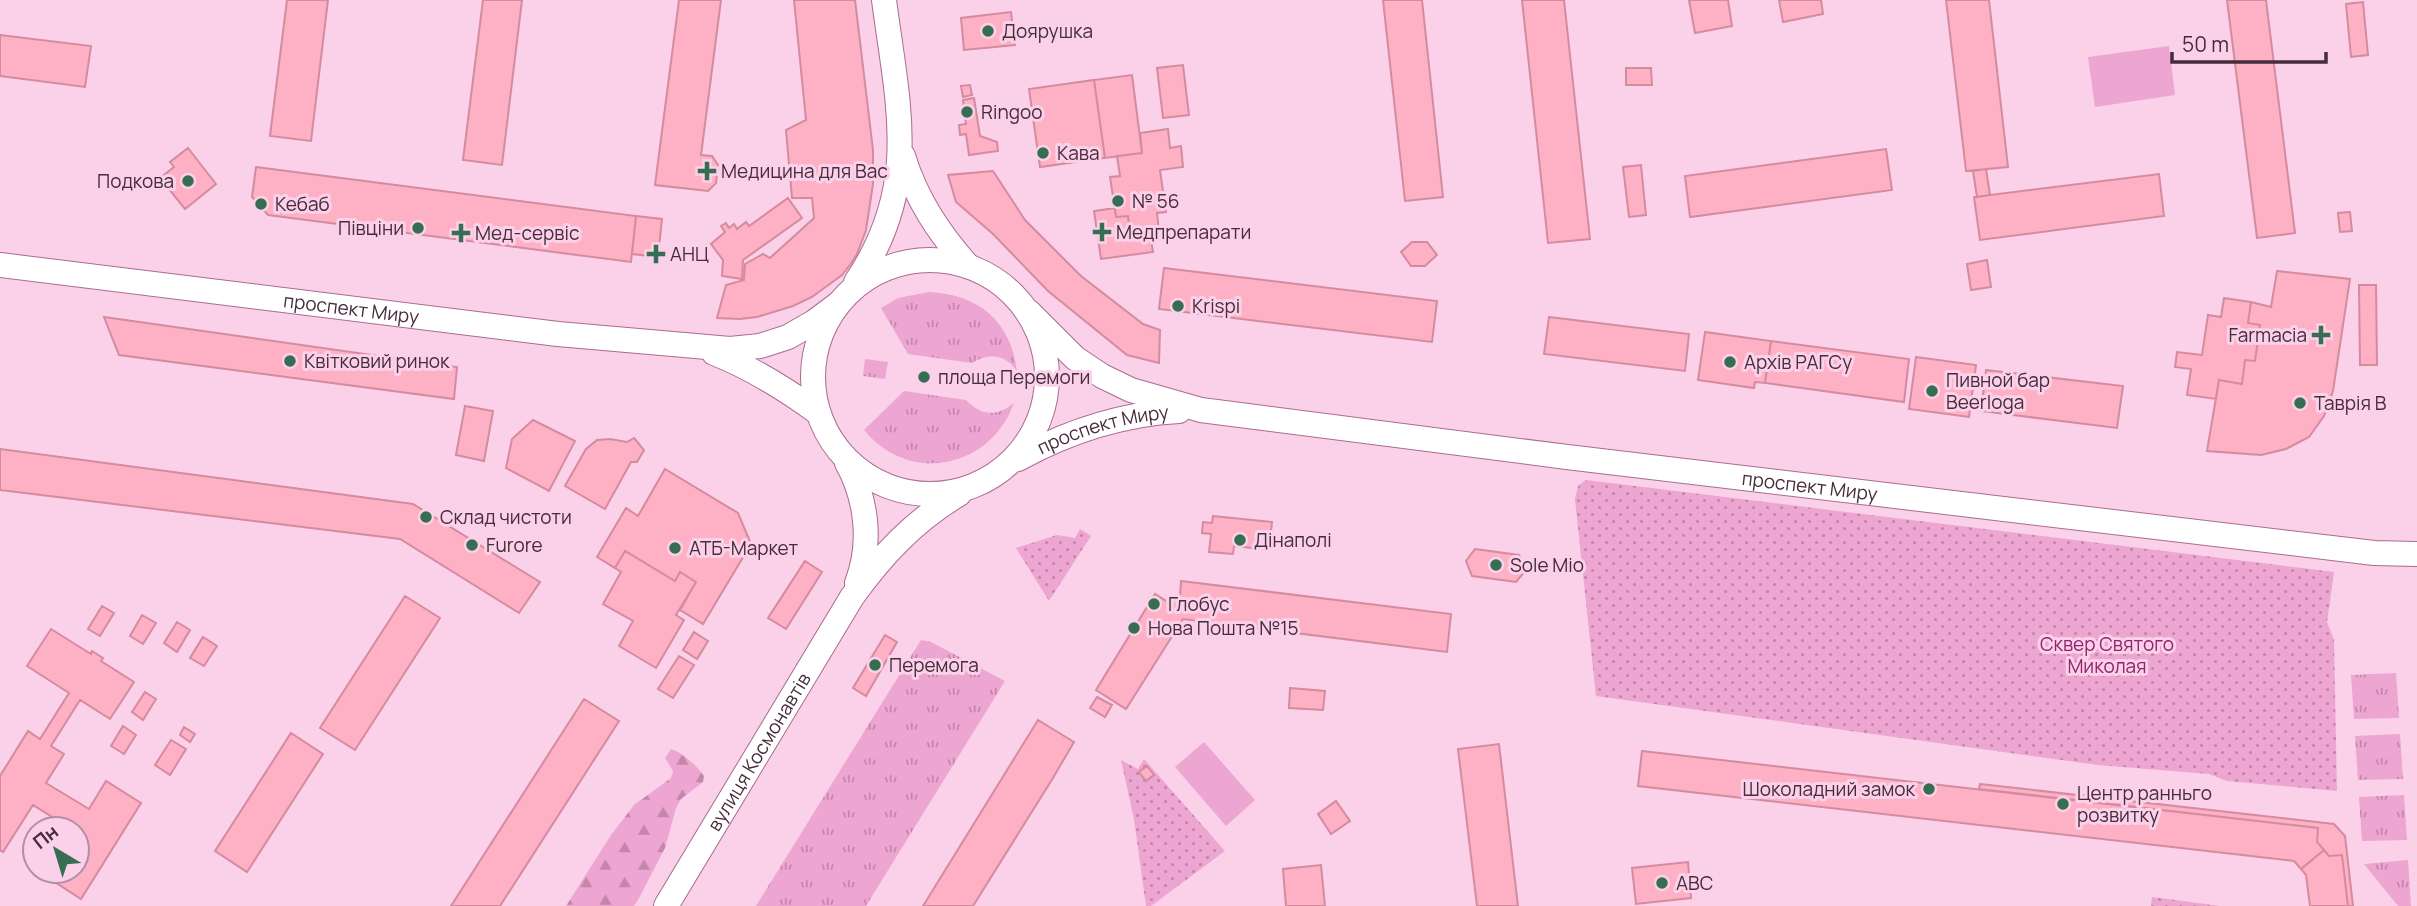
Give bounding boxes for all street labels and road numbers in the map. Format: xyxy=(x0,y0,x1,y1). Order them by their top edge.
street label: проспект Миру xyxy=(282,287,421,330)
street label: проспект Миру xyxy=(1033,399,1170,460)
street label: проспект Миру xyxy=(1741,465,1879,507)
street label: вулиця Космонавтів xyxy=(701,668,817,836)

